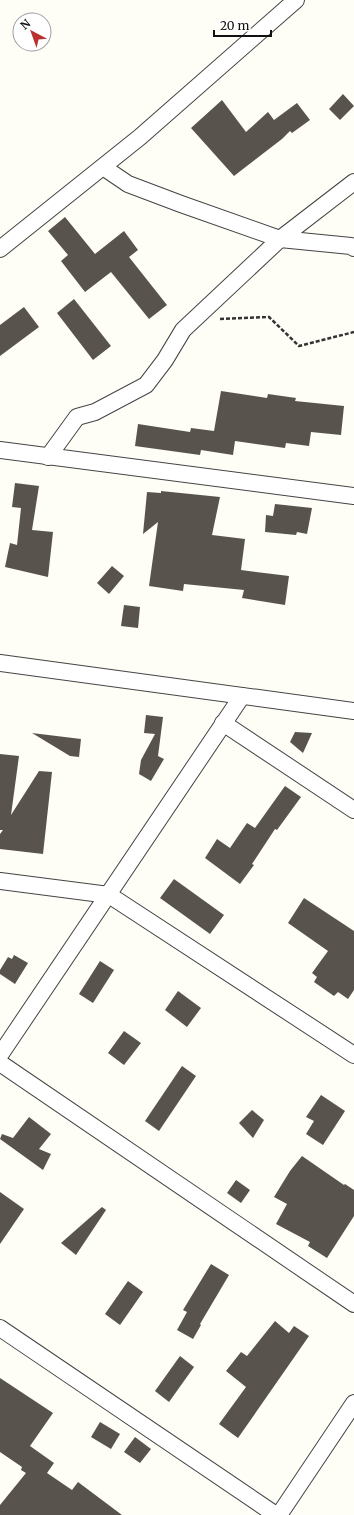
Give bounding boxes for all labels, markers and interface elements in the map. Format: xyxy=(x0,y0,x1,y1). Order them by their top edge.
north arrow xyxy=(12,12,52,52)
scale bar xyxy=(214,12,271,38)
text: N xyxy=(18,16,34,33)
text: 20 m xyxy=(220,18,249,33)

